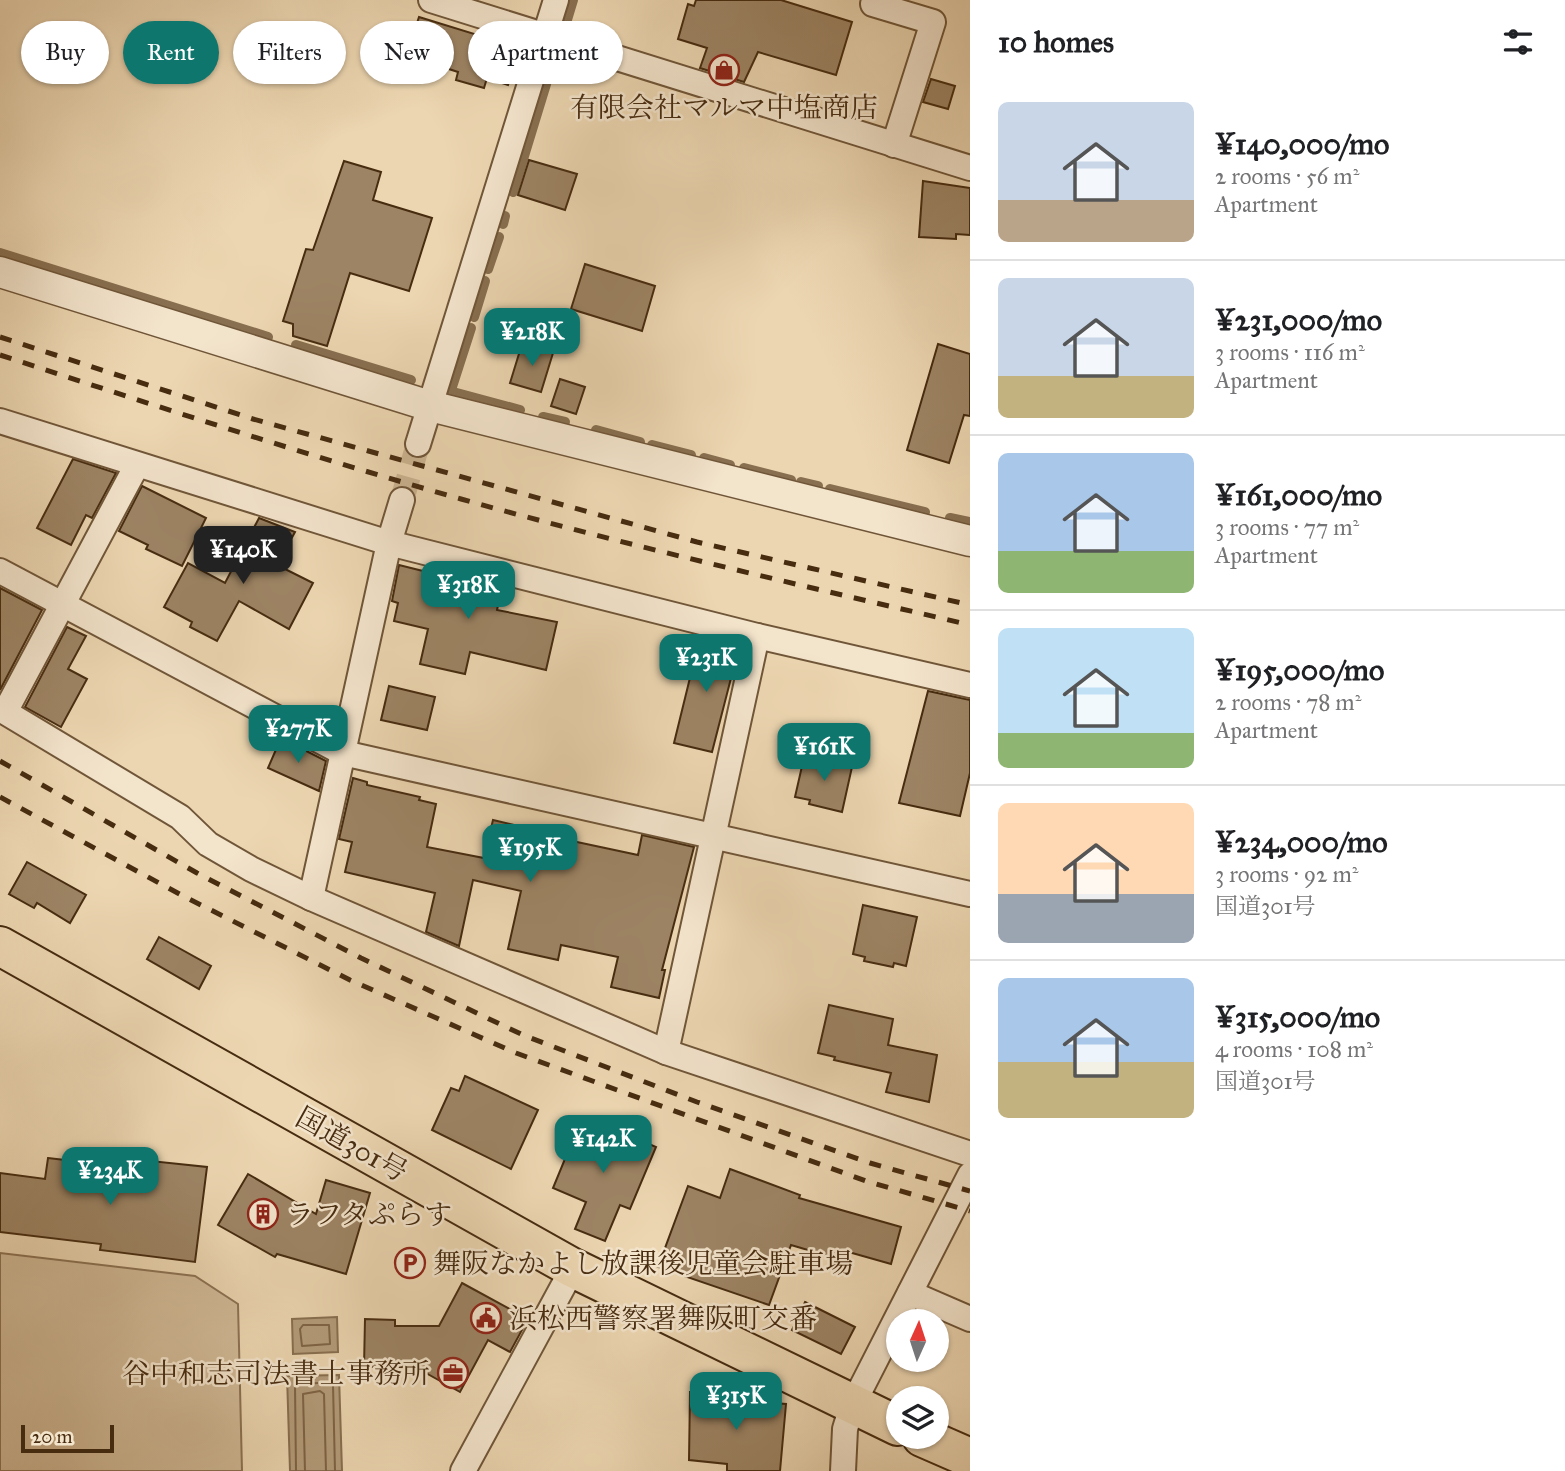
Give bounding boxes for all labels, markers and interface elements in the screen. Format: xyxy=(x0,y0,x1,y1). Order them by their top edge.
chip: Buy xyxy=(21,21,109,84)
chip: Rent xyxy=(123,21,219,84)
chip: Filters xyxy=(233,21,346,84)
chip: New xyxy=(360,21,454,84)
chip: Apartment xyxy=(468,21,623,84)
icon: filters xyxy=(1499,23,1537,61)
text: 10 homes xyxy=(998,24,1114,60)
shop icon: 有限会社マルマ中塩商店 xyxy=(707,53,741,87)
place label: 有限会社マルマ中塩商店 xyxy=(570,90,878,125)
text: ¥140,000/mo xyxy=(1215,126,1389,162)
icon: home xyxy=(1054,130,1138,214)
text: 2 rooms · 56 m² xyxy=(1215,162,1359,190)
text: Apartment xyxy=(1215,190,1318,218)
text: ¥231,000/mo xyxy=(1215,302,1382,338)
icon: home xyxy=(1054,306,1138,390)
pin: ¥218K xyxy=(483,308,581,368)
text: ¥218K xyxy=(500,317,564,345)
text: 3 rooms · 116 m² xyxy=(1215,338,1365,366)
text: Apartment xyxy=(1215,366,1318,394)
text: ¥161,000/mo xyxy=(1215,477,1382,513)
icon: home xyxy=(1054,481,1138,565)
text: 3 rooms · 77 m² xyxy=(1215,513,1359,541)
pin: ¥140K xyxy=(194,526,292,586)
text: ¥140K xyxy=(210,535,276,563)
text: Apartment xyxy=(1215,541,1318,569)
pin: ¥318K xyxy=(419,562,517,621)
text: ¥318K xyxy=(437,570,499,598)
pin: ¥231K xyxy=(657,634,755,694)
text: ¥231K xyxy=(675,643,737,671)
text: ¥195,000/mo xyxy=(1215,652,1384,688)
icon: home xyxy=(1054,656,1138,740)
text: 2 rooms · 78 m² xyxy=(1215,688,1361,716)
pin: ¥277K xyxy=(249,706,347,765)
text: ¥277K xyxy=(265,714,331,742)
text: Apartment xyxy=(1215,716,1318,744)
pin: ¥161K xyxy=(775,724,873,783)
text: ¥161K xyxy=(793,732,855,760)
pin: ¥195K xyxy=(481,824,579,884)
text: ¥234,000/mo xyxy=(1215,824,1388,860)
icon: home xyxy=(1054,831,1138,915)
text: ¥195K xyxy=(498,833,562,861)
text: 3 rooms · 92 m² xyxy=(1215,860,1358,888)
text: 国道301号 xyxy=(1215,892,1315,920)
text: ¥315,000/mo xyxy=(1215,999,1380,1035)
icon: home xyxy=(1054,1006,1138,1090)
text: 4 rooms · 108 m² xyxy=(1215,1035,1373,1063)
text: 国道301号 xyxy=(1215,1067,1315,1095)
street label: 国道301号 xyxy=(290,1099,414,1189)
pin: ¥142K xyxy=(554,1116,652,1175)
text: ¥142K xyxy=(571,1124,635,1152)
pin: ¥234K xyxy=(61,1148,159,1207)
text: ¥234K xyxy=(78,1156,142,1184)
building icon: ラフタぷらす xyxy=(246,1197,280,1231)
place label: ラフタぷらす xyxy=(286,1197,452,1232)
parking icon: 舞阪なかよし放課後児童会駐車場 xyxy=(393,1246,427,1280)
place label: 舞阪なかよし放課後児童会駐車場 xyxy=(433,1246,853,1281)
public building icon: 浜松西警察署舞阪町交番 xyxy=(469,1301,503,1335)
place label: 浜松西警察署舞阪町交番 xyxy=(509,1301,817,1336)
north arrow xyxy=(886,1309,948,1372)
map controls xyxy=(886,1309,949,1449)
place label: 谷中和志司法書士事務所 xyxy=(122,1356,430,1391)
office icon: 谷中和志司法書士事務所 xyxy=(436,1356,470,1390)
pin: ¥315K xyxy=(687,1372,785,1432)
text: ¥315K xyxy=(706,1381,766,1409)
button: layers xyxy=(886,1386,949,1449)
scale bar xyxy=(21,1422,114,1454)
text: 20 m xyxy=(32,1425,73,1448)

